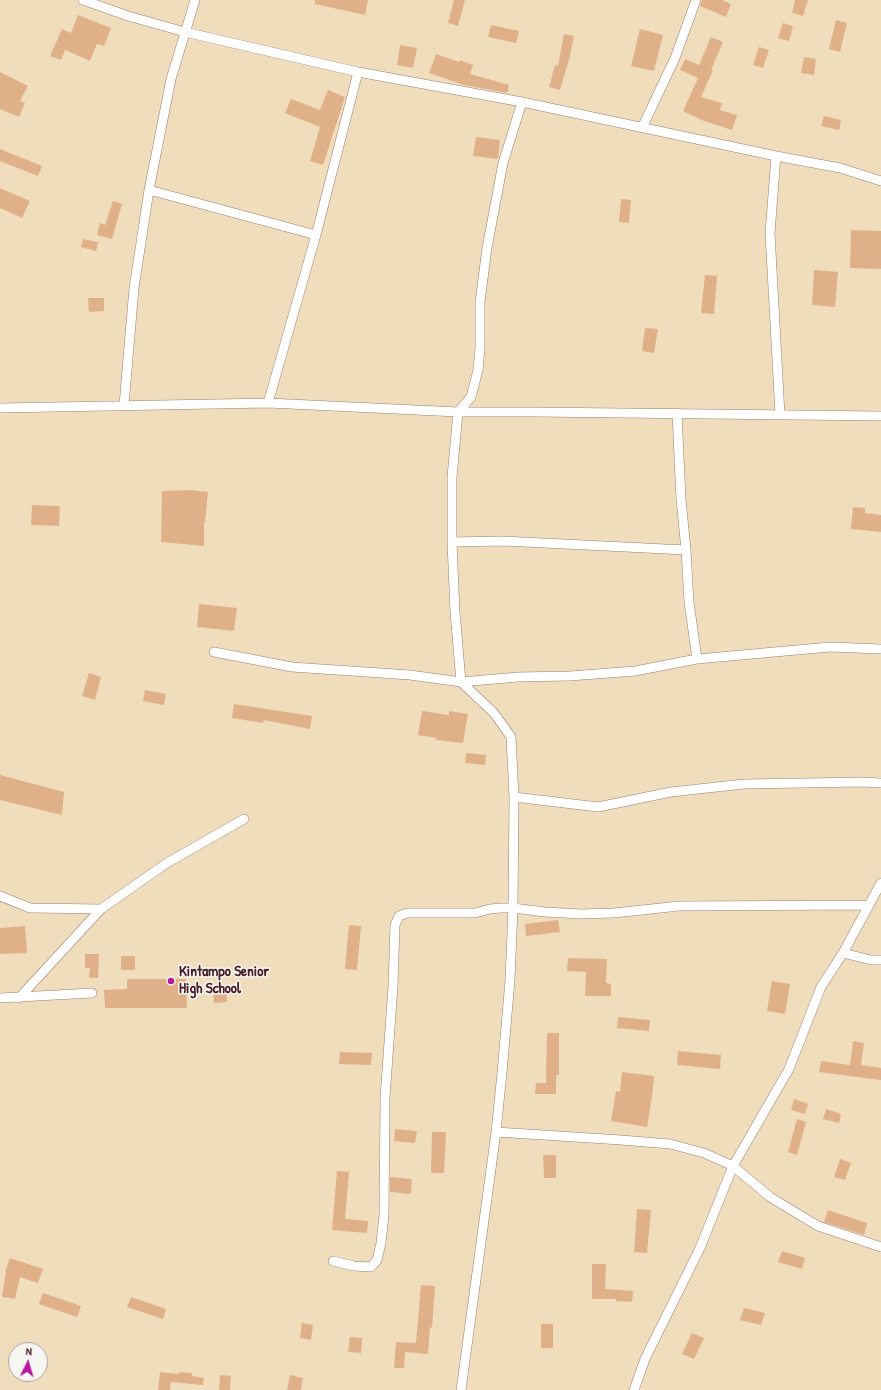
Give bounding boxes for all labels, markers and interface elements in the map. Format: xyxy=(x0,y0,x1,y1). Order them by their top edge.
place label: Kintampo Senior High School xyxy=(179,963,269,998)
marker: Kintampo Senior High School xyxy=(166,976,176,986)
north arrow xyxy=(8,1342,48,1382)
text: N xyxy=(25,1344,32,1358)

